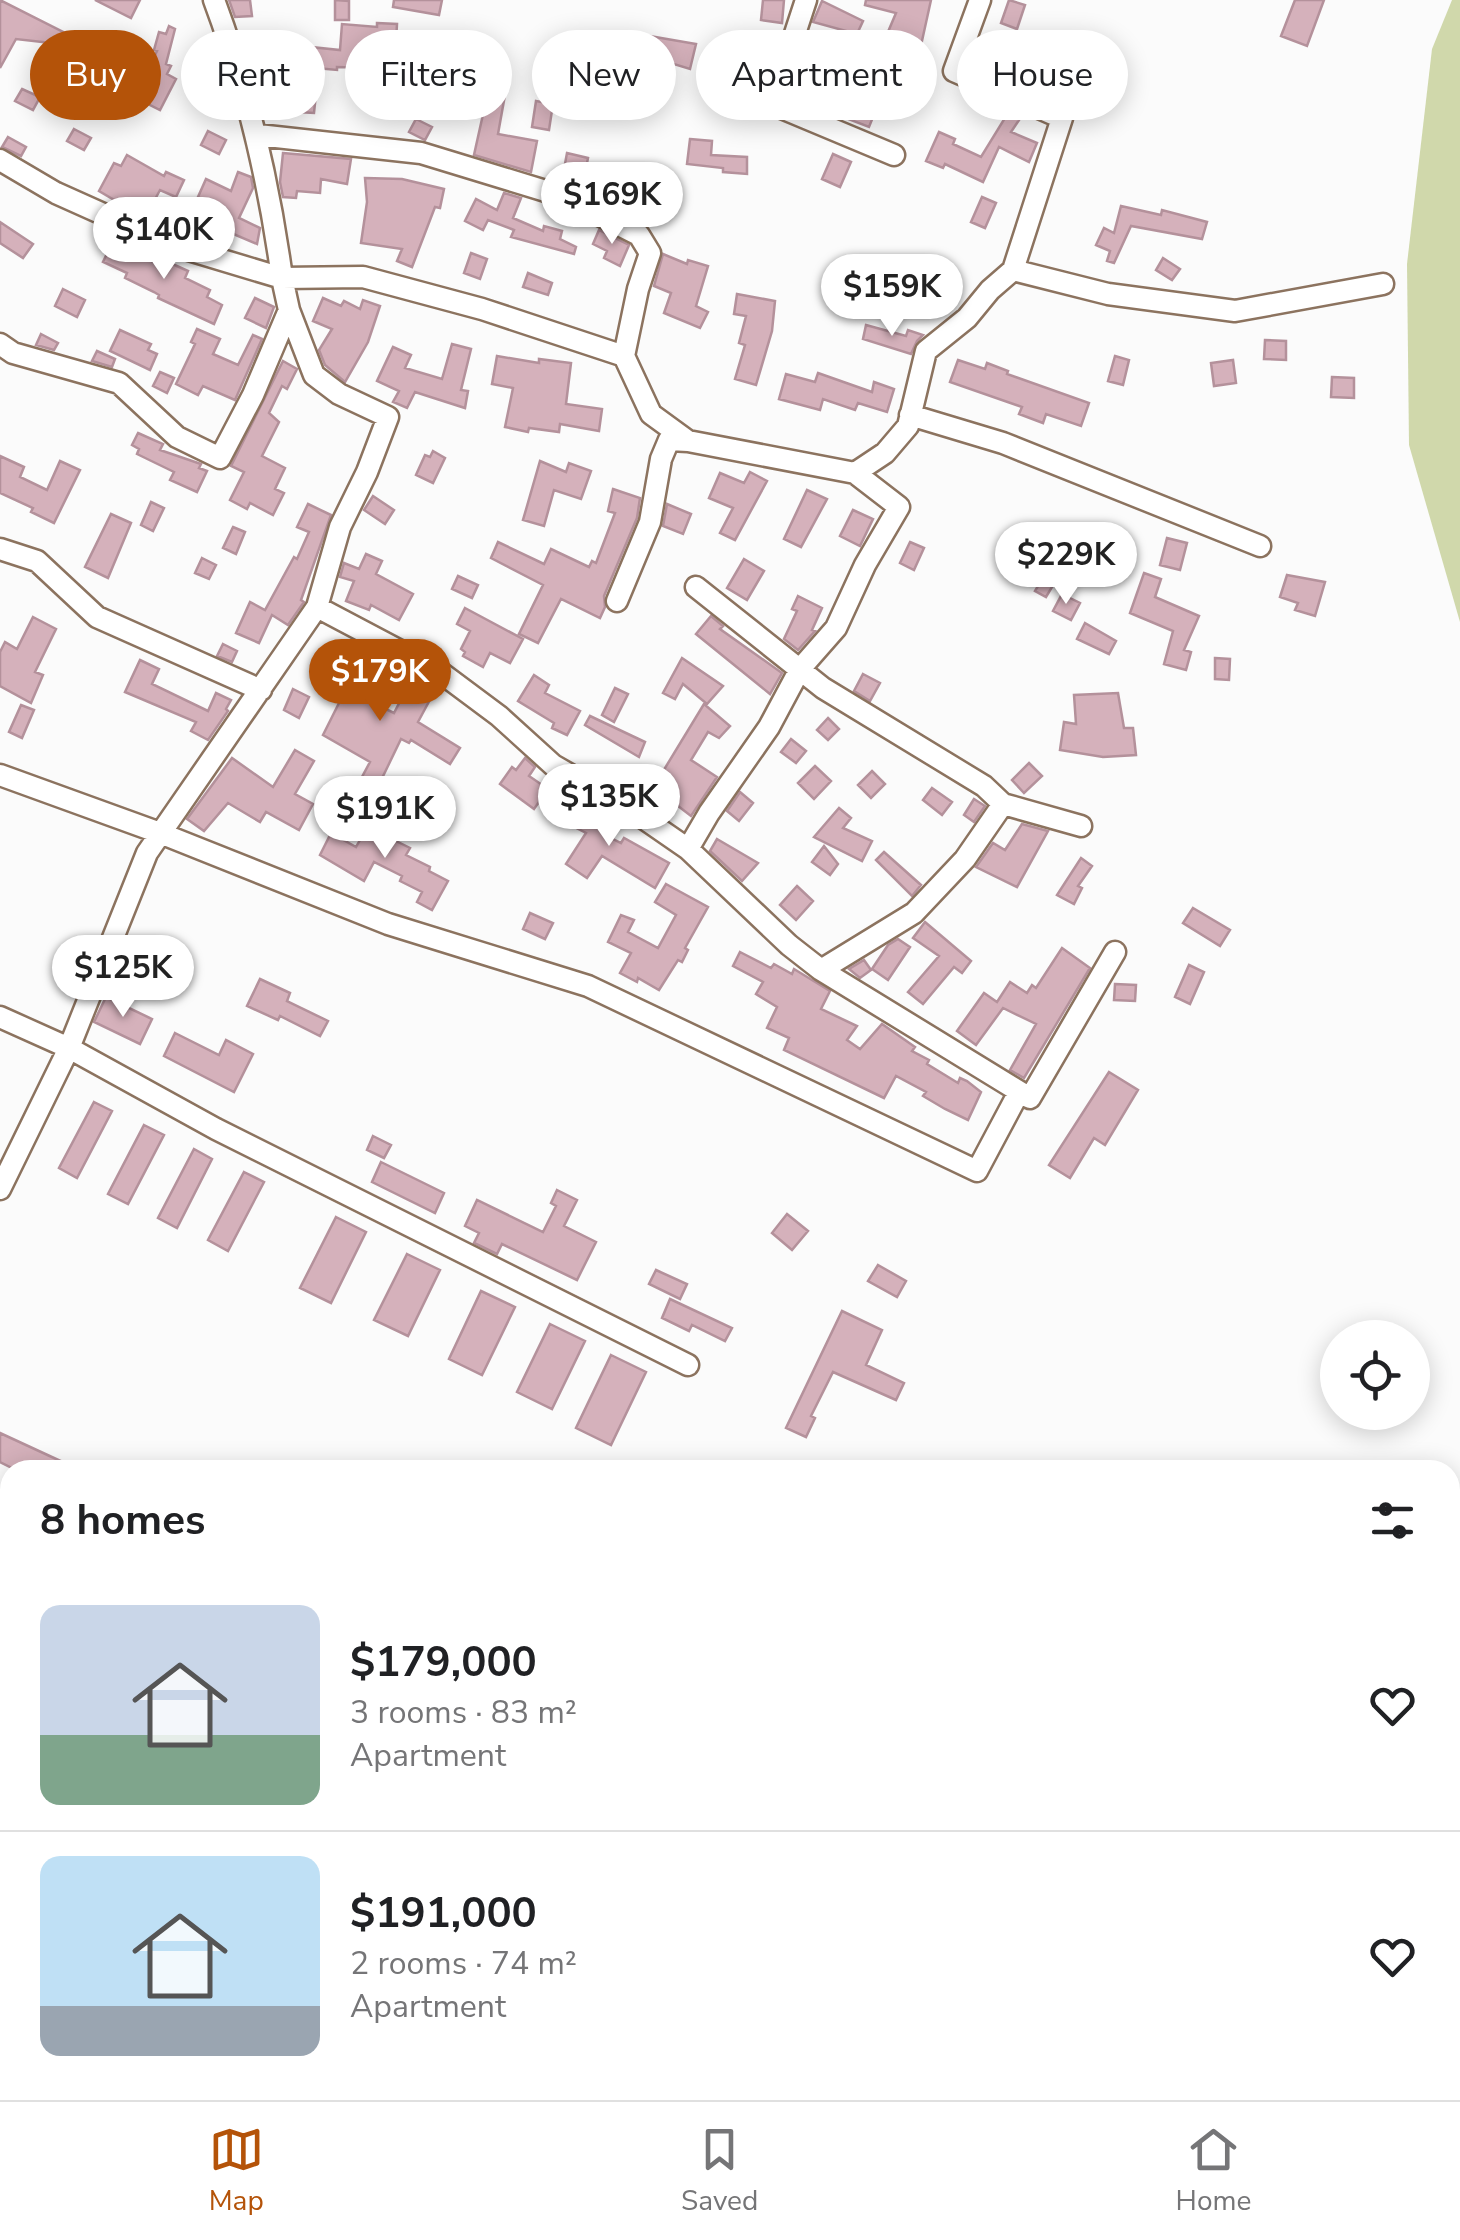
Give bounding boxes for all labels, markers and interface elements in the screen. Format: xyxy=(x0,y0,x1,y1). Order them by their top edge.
chip: Buy xyxy=(30,30,161,120)
chip: Rent xyxy=(181,30,325,120)
chip: Filters xyxy=(345,30,512,120)
chip: New xyxy=(532,30,676,120)
chip: Apartment xyxy=(696,30,937,120)
chip: House xyxy=(957,30,1128,120)
pin: $169K xyxy=(542,162,682,247)
text: $169K xyxy=(563,173,661,216)
pin: $140K xyxy=(94,197,234,282)
text: $140K xyxy=(115,208,213,251)
pin: $159K xyxy=(822,254,962,339)
text: $159K xyxy=(843,265,941,308)
pin: $229K xyxy=(996,522,1136,607)
text: $229K xyxy=(1017,533,1115,576)
pin: $179K xyxy=(310,639,450,724)
text: $179K xyxy=(331,650,429,693)
pin: $135K xyxy=(539,764,679,849)
text: $135K xyxy=(560,775,658,818)
pin: $191K xyxy=(315,776,455,861)
text: $191K xyxy=(336,787,434,830)
pin: $125K xyxy=(53,935,193,1020)
text: $125K xyxy=(74,946,172,989)
map controls xyxy=(1320,1320,1430,1430)
button: locate xyxy=(1320,1320,1430,1430)
text: 8 homes xyxy=(40,1492,205,1549)
icon: filters xyxy=(1365,1493,1420,1548)
text: $179,000 xyxy=(350,1634,537,1691)
icon: home xyxy=(120,1645,240,1765)
icon: heart xyxy=(1365,1678,1420,1733)
text: 3 rooms · 83 m² xyxy=(350,1691,577,1734)
text: Apartment xyxy=(350,1734,506,1777)
text: $191,000 xyxy=(350,1885,537,1942)
icon: home xyxy=(120,1896,240,2016)
icon: heart xyxy=(1365,1929,1420,1984)
text: 2 rooms · 74 m² xyxy=(350,1942,577,1985)
text: Apartment xyxy=(350,1985,506,2028)
tab: Map xyxy=(209,2122,264,2220)
tab: Saved xyxy=(681,2122,758,2220)
tab: Home xyxy=(1176,2122,1251,2220)

